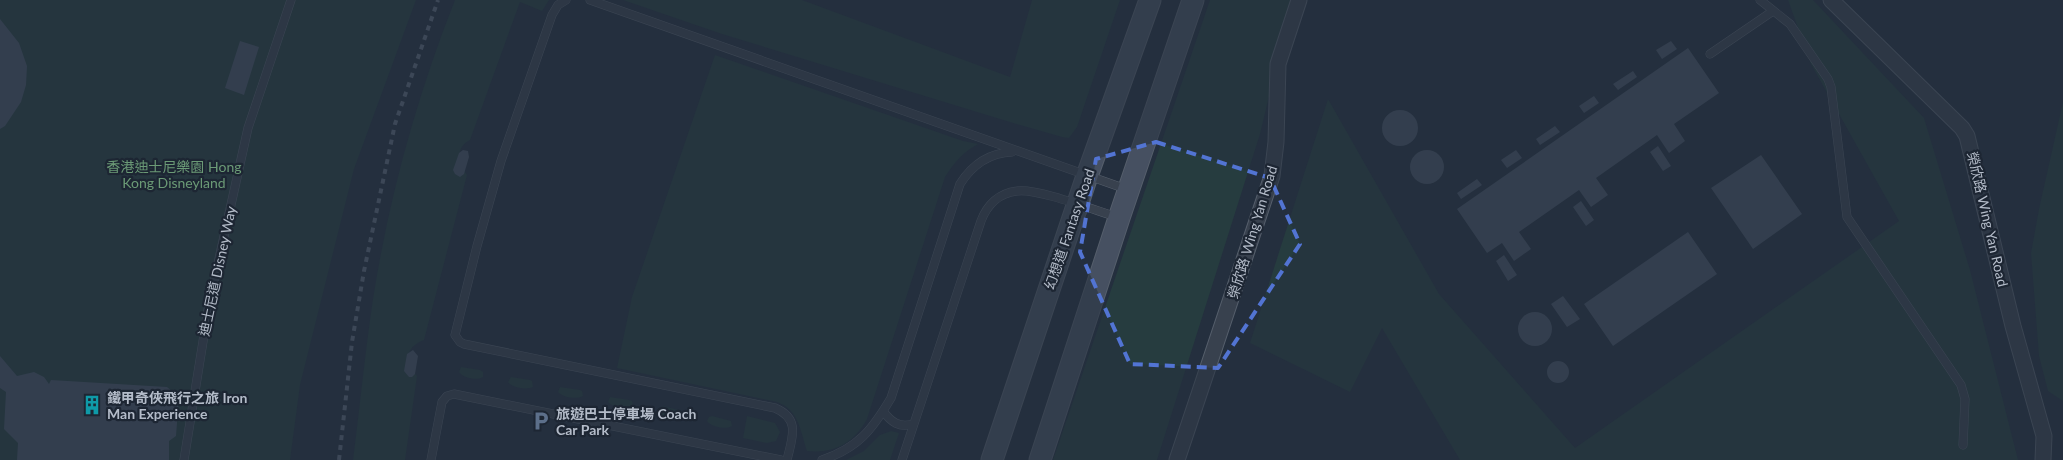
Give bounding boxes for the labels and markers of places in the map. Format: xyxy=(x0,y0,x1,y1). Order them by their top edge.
place label: 鐵甲奇俠飛行之旅 Iron Man Experience xyxy=(107,389,248,422)
building icon: 鐵甲奇俠飛行之旅 Iron Man Experience xyxy=(81,394,103,416)
place label: 旅遊巴士停車場 Coach Car Park xyxy=(556,405,696,438)
parking icon: 旅遊巴士停車場 Coach Car Park xyxy=(530,410,552,432)

